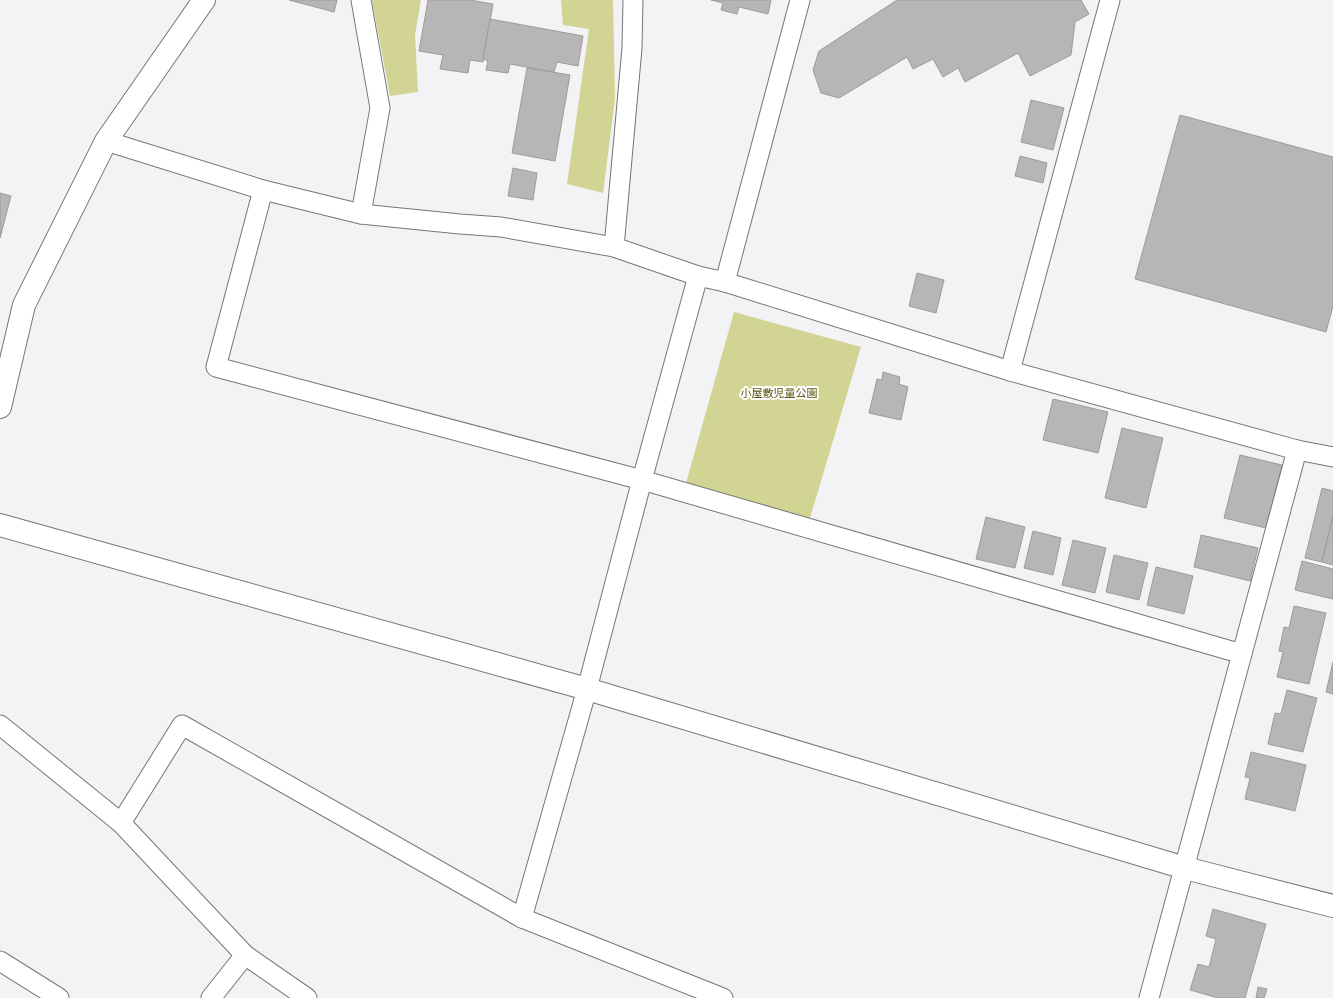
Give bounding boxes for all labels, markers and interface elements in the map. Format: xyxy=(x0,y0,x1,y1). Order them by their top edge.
park label: 小屋敷児童公園 xyxy=(741,386,818,400)

